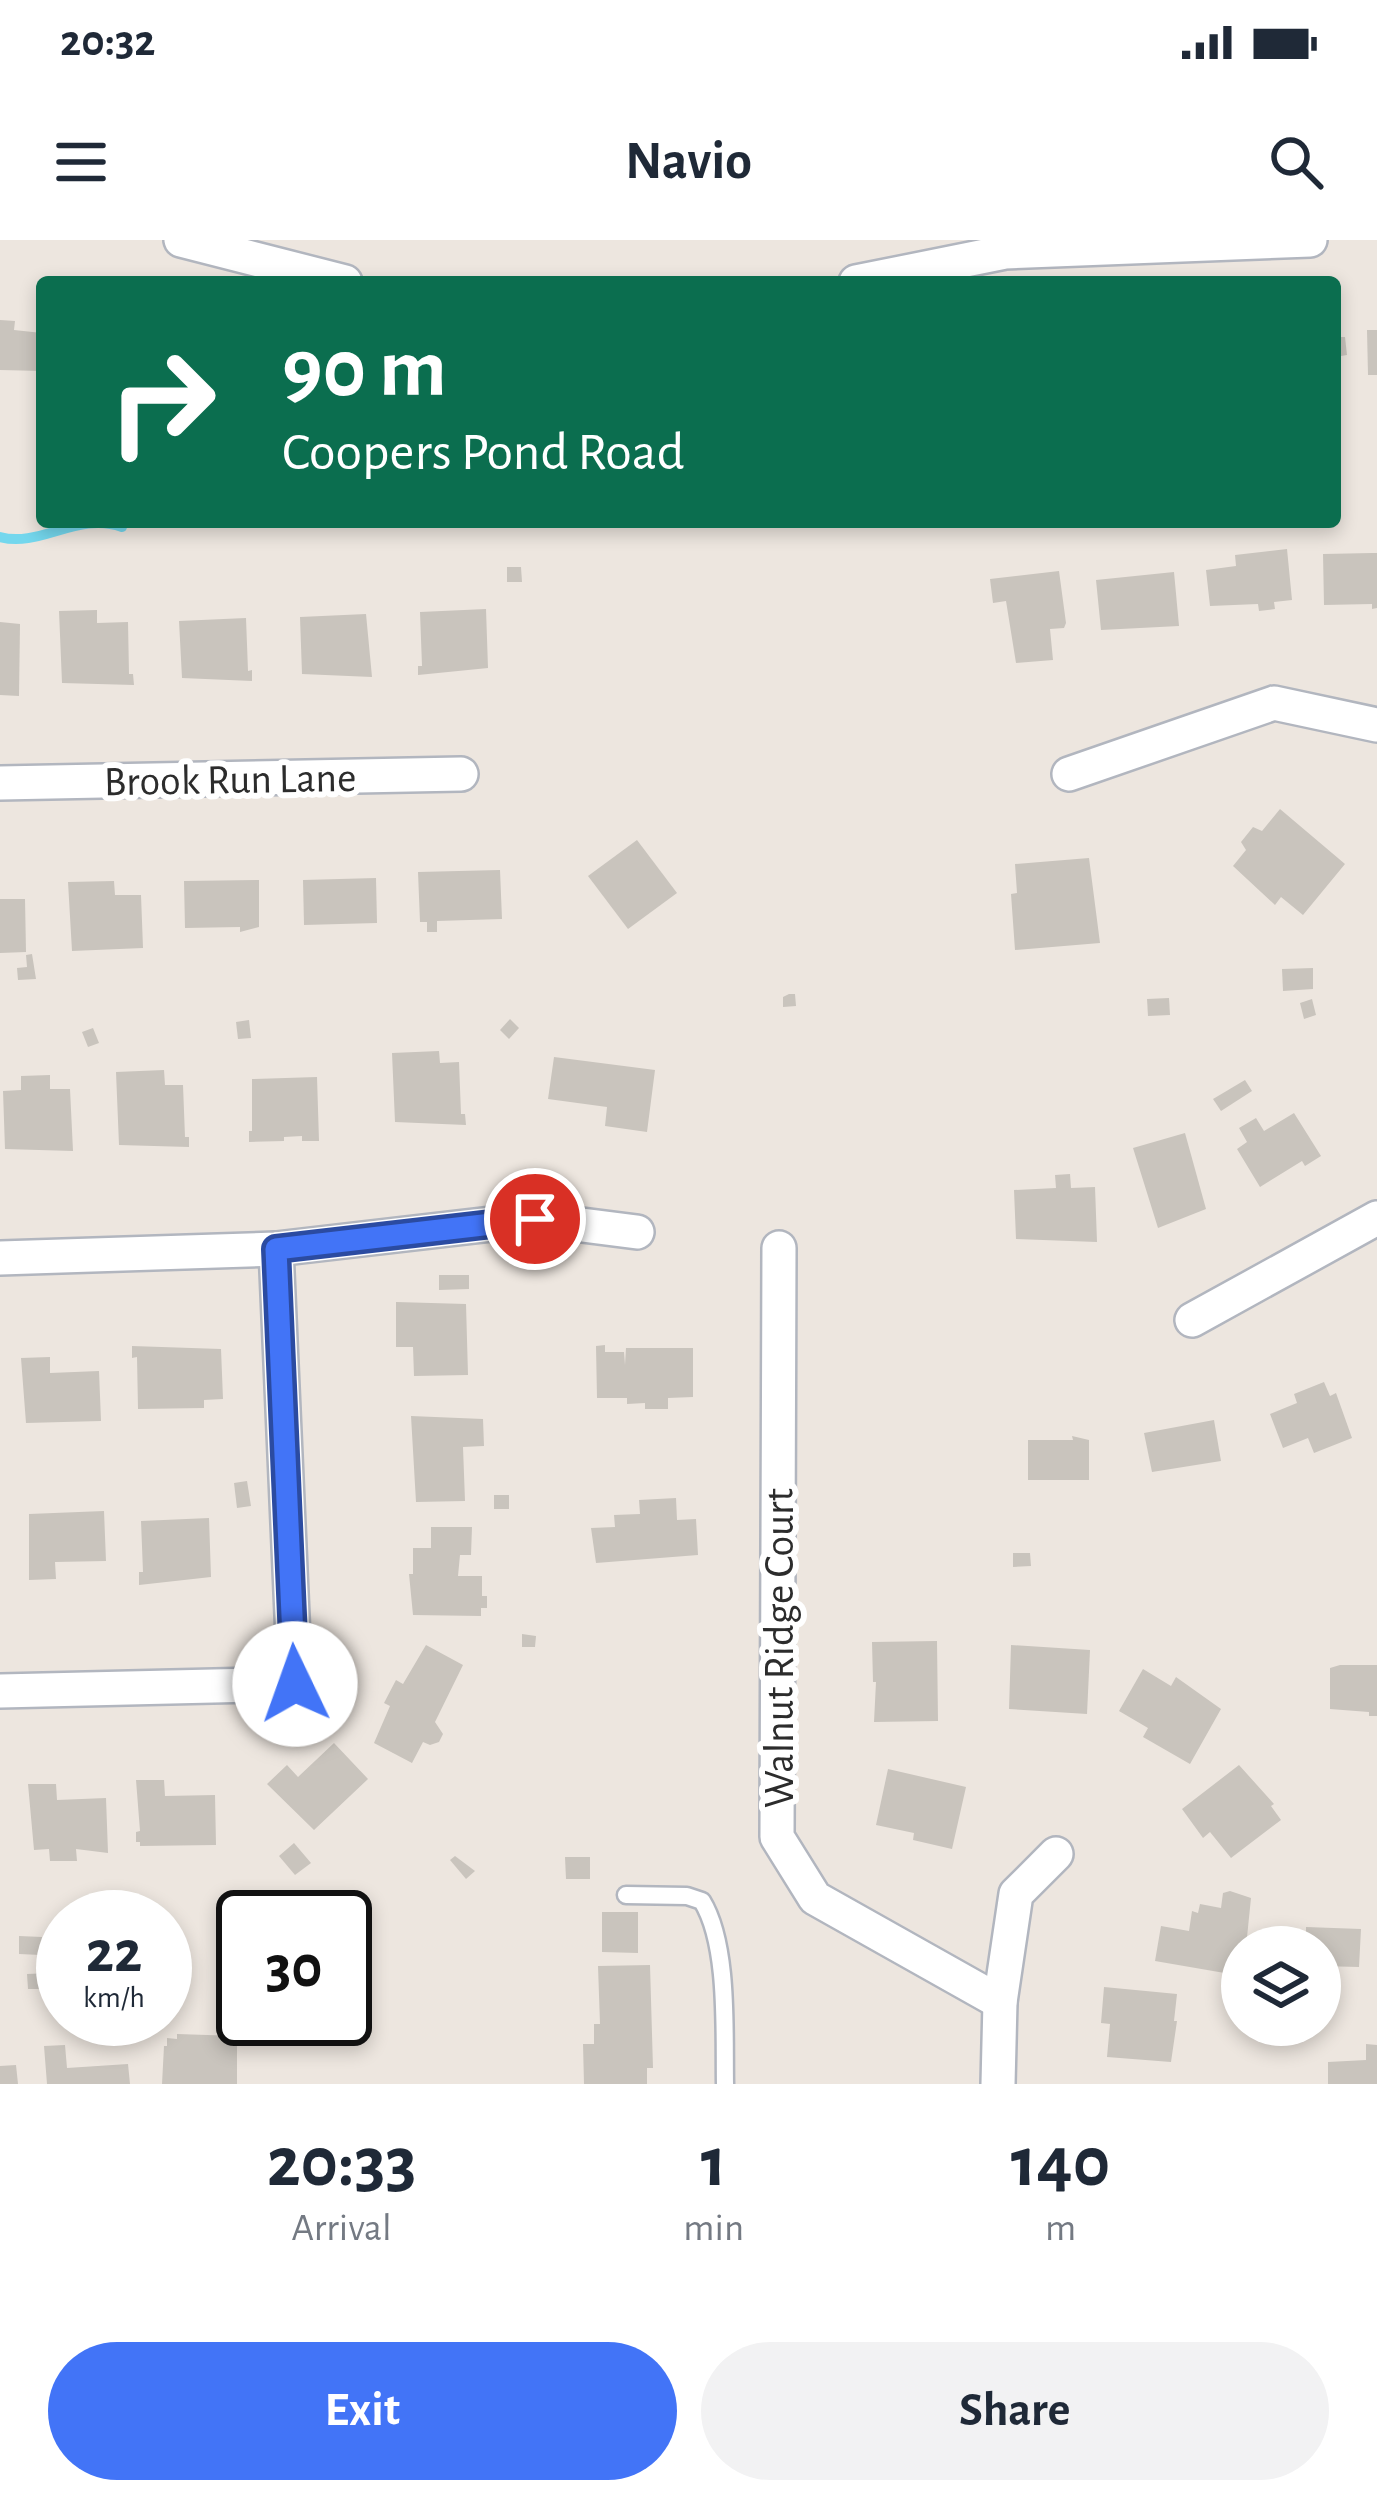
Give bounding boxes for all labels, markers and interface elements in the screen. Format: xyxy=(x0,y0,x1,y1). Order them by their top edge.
text: 20:32 xyxy=(60,19,156,64)
icon: menu xyxy=(48,129,114,195)
icon: search xyxy=(1263,129,1329,195)
text: Navio xyxy=(625,135,752,189)
icon: right xyxy=(84,324,240,480)
text: 90 m xyxy=(282,328,447,412)
text: Coopers Pond Road xyxy=(282,426,685,480)
street label: Brook Run Lane xyxy=(103,757,357,803)
pin xyxy=(484,1168,586,1270)
icon: arrive xyxy=(502,1186,568,1252)
street label: Walnut Ridge Court xyxy=(759,1488,801,1808)
position arrow xyxy=(232,1621,358,1747)
speed limit sign: 30 xyxy=(216,1890,372,2046)
text: 22 xyxy=(86,1923,142,1983)
map controls xyxy=(1221,1926,1341,2046)
button: layers xyxy=(1221,1926,1341,2046)
text: km/h xyxy=(83,1983,145,2013)
text: 20:33 xyxy=(267,2127,417,2199)
text: 1 xyxy=(701,2127,727,2199)
text: 140 xyxy=(1011,2127,1110,2199)
text: Arrival xyxy=(291,2209,392,2248)
text: min xyxy=(683,2209,744,2248)
text: m xyxy=(1045,2209,1076,2248)
button: Exit xyxy=(48,2342,677,2480)
button: Share xyxy=(701,2342,1329,2480)

